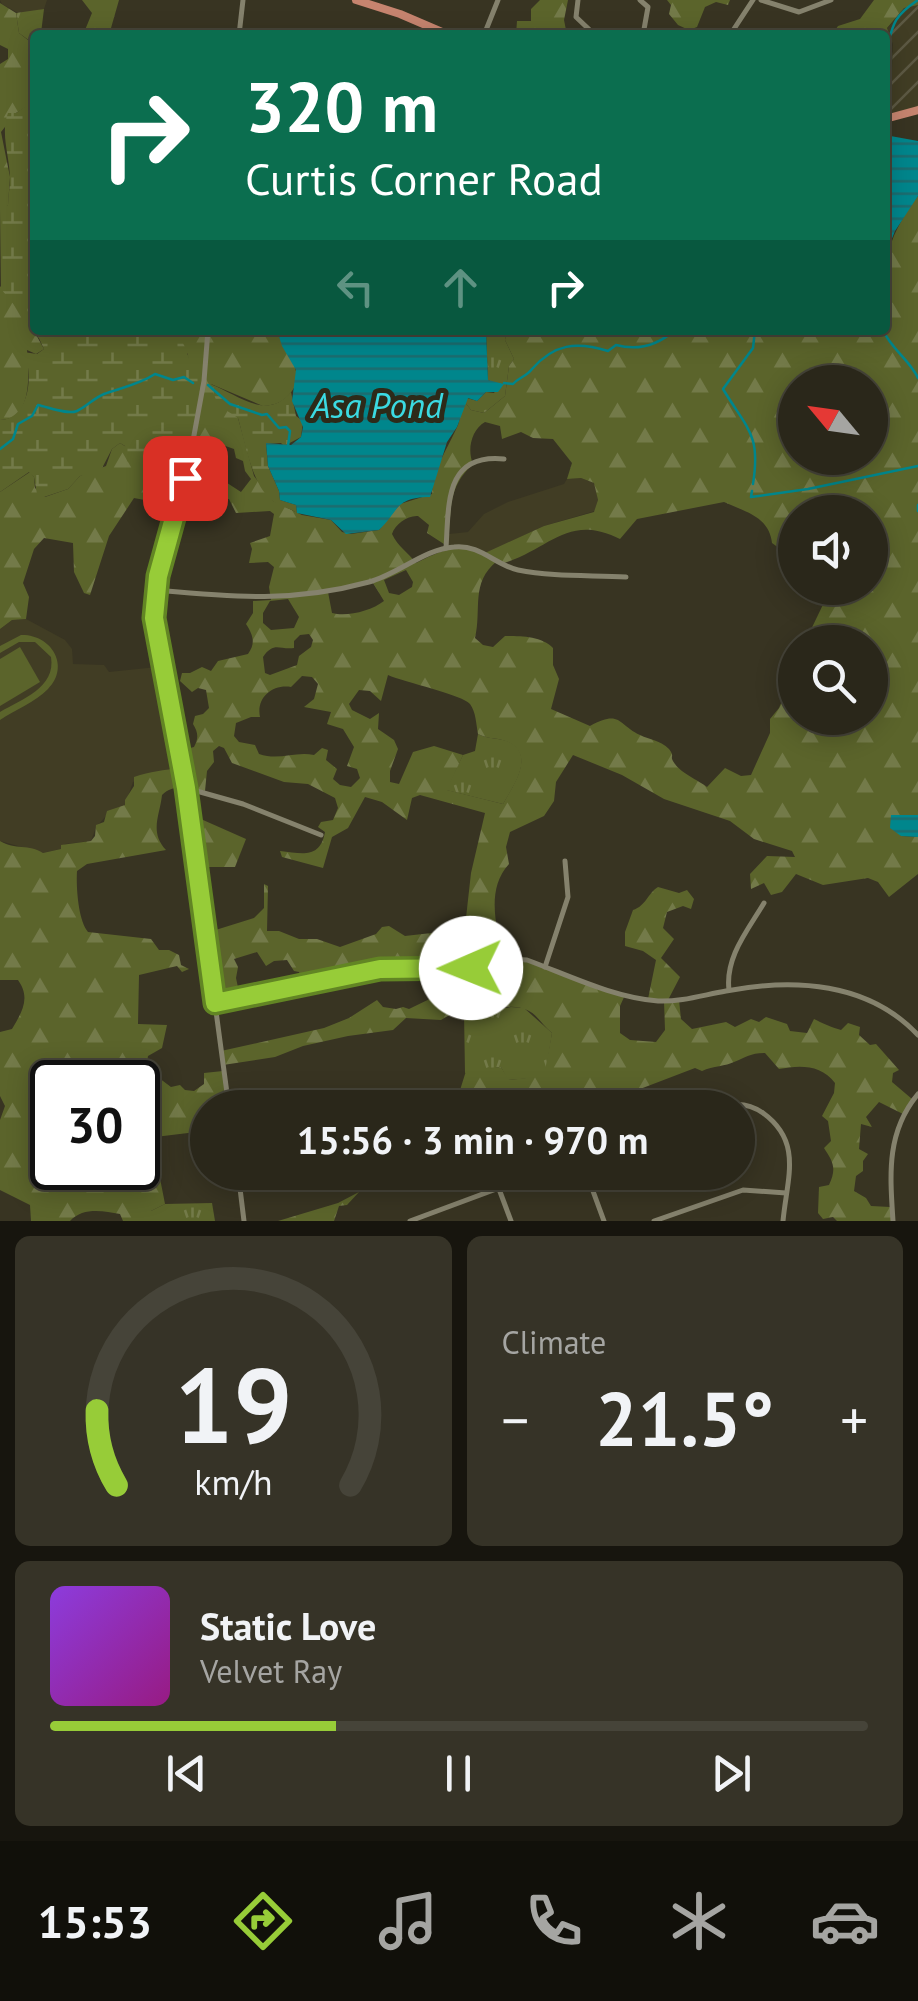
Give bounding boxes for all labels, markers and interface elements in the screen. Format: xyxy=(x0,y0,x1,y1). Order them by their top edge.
text: 320 m xyxy=(245,61,438,151)
icon: right xyxy=(80,70,210,200)
text: Curtis Corner Road xyxy=(245,149,603,207)
icon: left xyxy=(328,260,383,315)
icon: ahead xyxy=(433,260,488,315)
icon: right xyxy=(538,260,593,315)
north arrow xyxy=(778,365,888,475)
map controls xyxy=(778,365,888,735)
water label: Asa Pond xyxy=(309,382,444,428)
pin xyxy=(143,436,228,521)
icon: arrive xyxy=(158,451,213,506)
button: sound xyxy=(778,495,888,605)
button: search xyxy=(778,625,888,735)
position arrow xyxy=(419,916,523,1020)
speed limit sign: 30 xyxy=(30,1060,160,1190)
text: 15:56 · 3 min · 970 m xyxy=(297,1115,648,1164)
text: Climate xyxy=(502,1321,606,1363)
text: 19 xyxy=(174,1337,292,1472)
text: 21.5° xyxy=(595,1370,774,1467)
text: − xyxy=(502,1384,529,1455)
text: + xyxy=(840,1384,868,1455)
text: km/h xyxy=(194,1459,272,1505)
text: Static Love xyxy=(200,1601,376,1650)
text: Velvet Ray xyxy=(200,1650,342,1692)
icon: previous xyxy=(159,1746,214,1801)
icon: pause xyxy=(431,1746,486,1801)
icon: next xyxy=(704,1746,759,1801)
icon: directions xyxy=(228,1886,298,1956)
icon: music xyxy=(373,1886,443,1956)
icon: phone xyxy=(519,1886,589,1956)
icon: climate xyxy=(664,1886,734,1956)
icon: car xyxy=(810,1886,880,1956)
text: 15:53 xyxy=(38,1892,152,1950)

